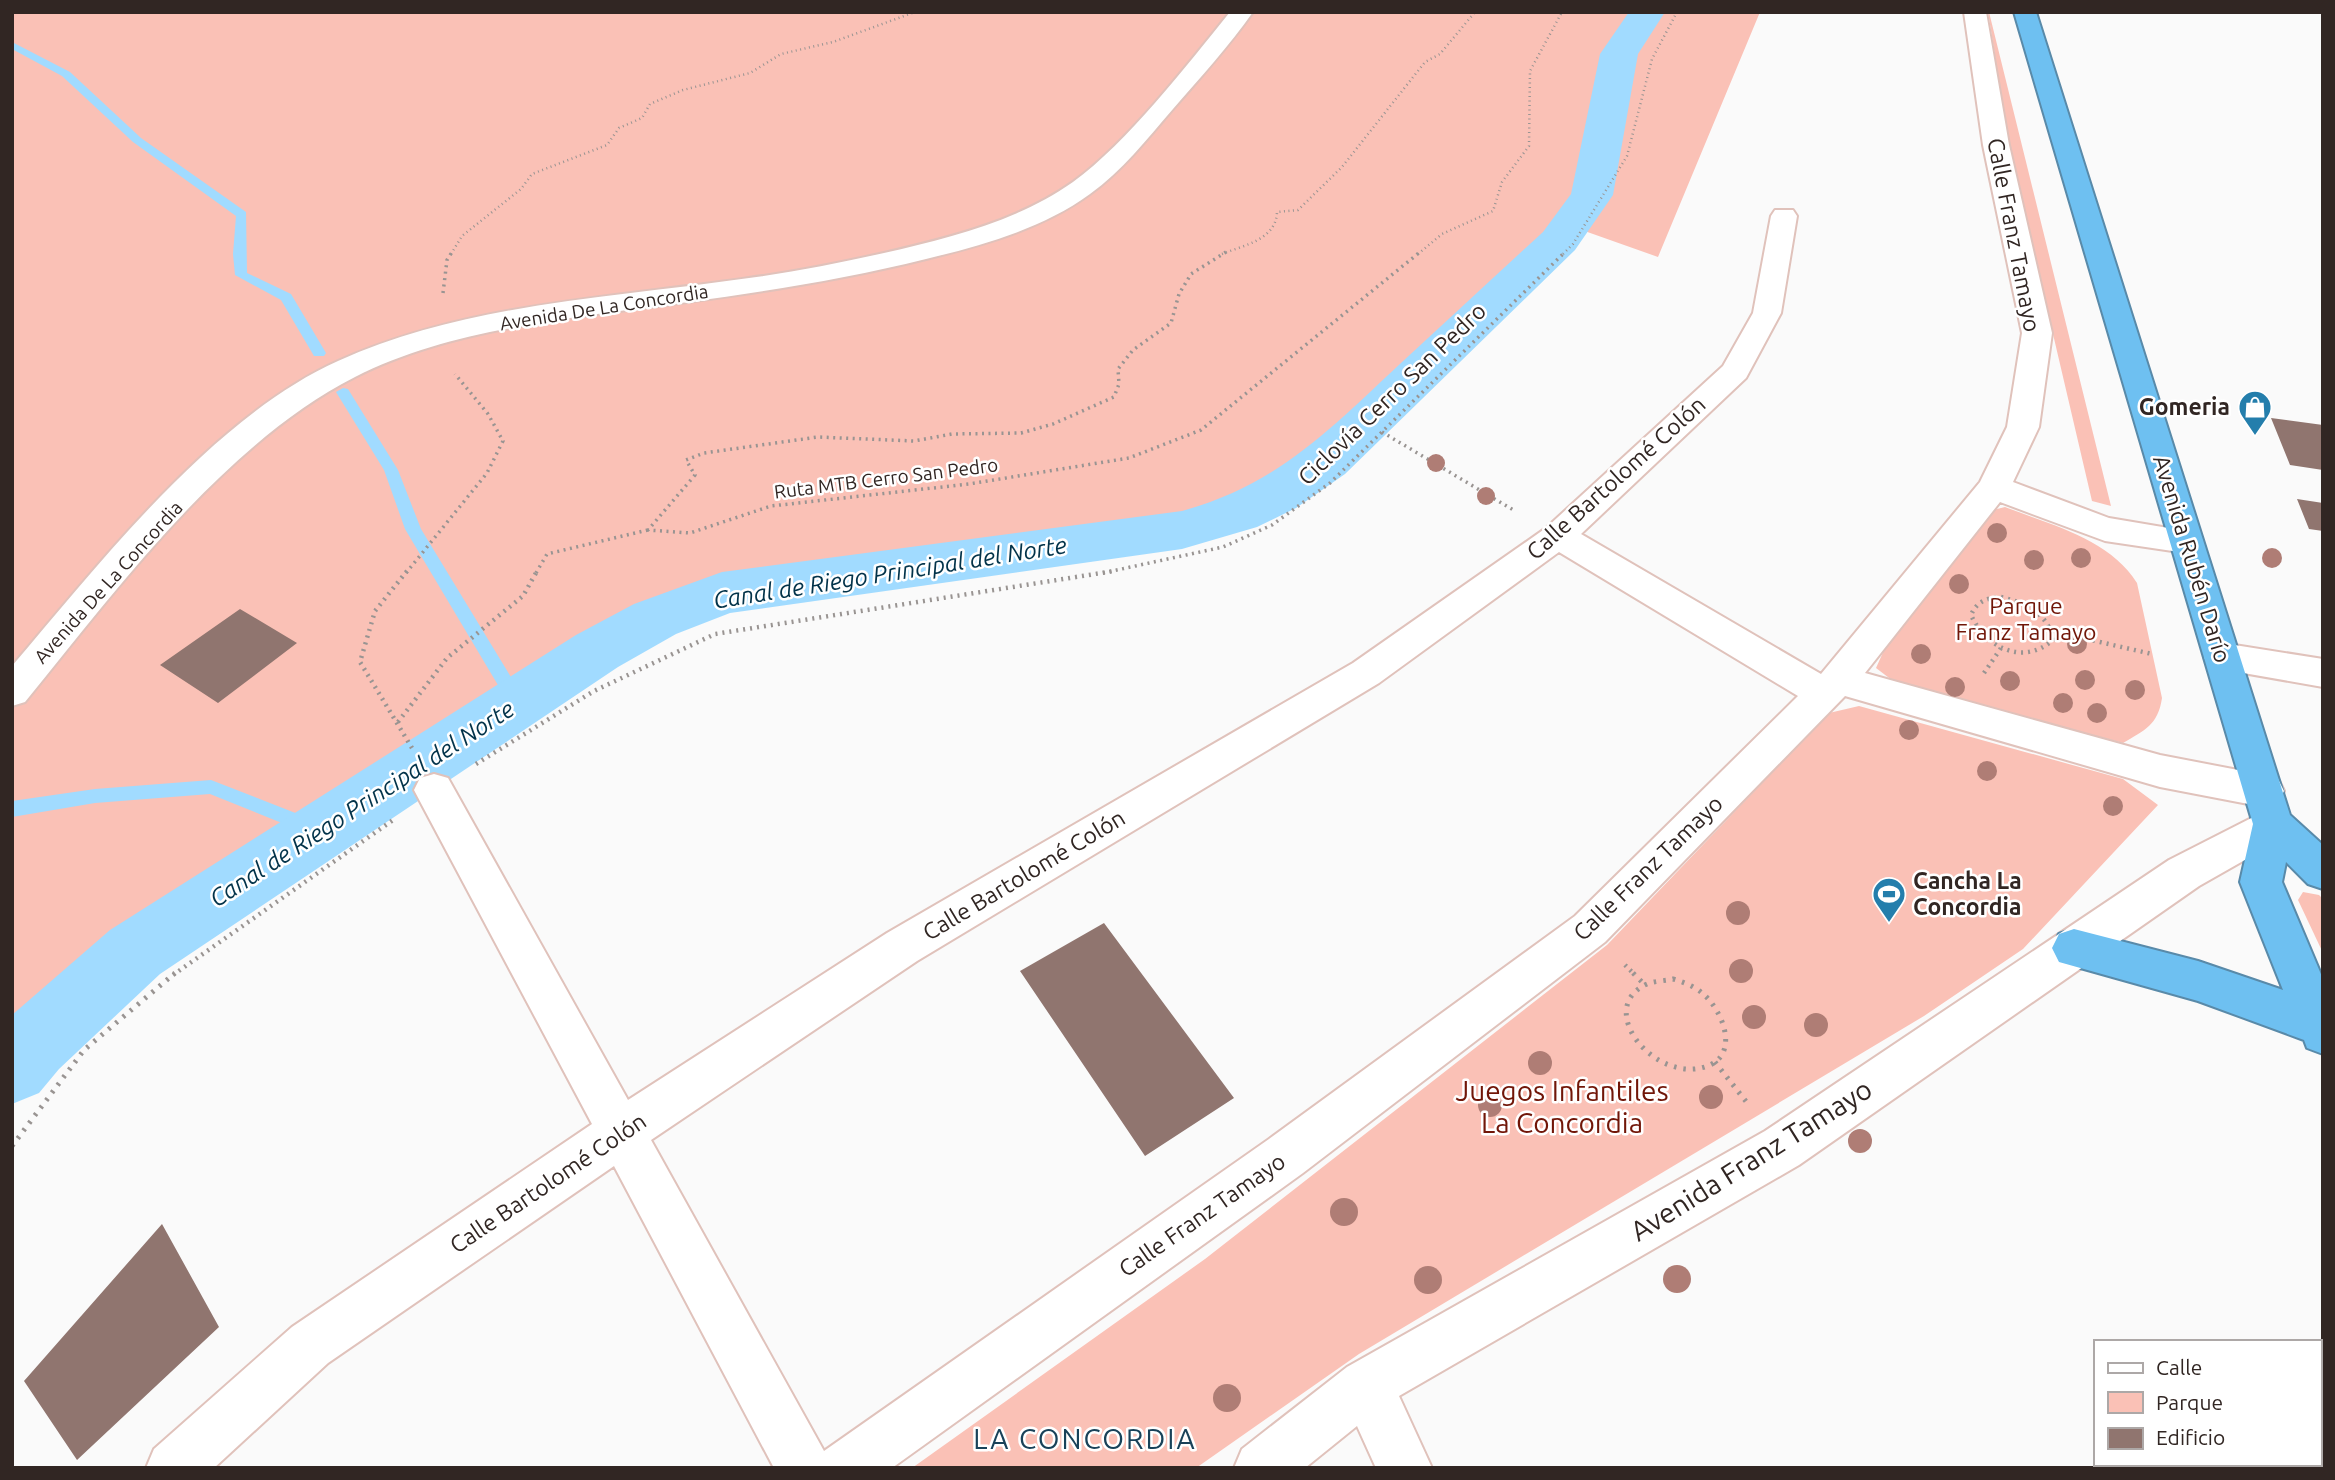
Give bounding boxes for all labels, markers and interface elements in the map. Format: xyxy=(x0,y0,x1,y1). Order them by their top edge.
street label: Calle Franz Tamayo xyxy=(1983,136,2046,334)
street label: Avenida De La Concordia xyxy=(498,280,710,334)
street label: Ciclovía Cerro San Pedro xyxy=(1293,298,1490,490)
shop icon: Gomeria xyxy=(2236,388,2274,437)
street label: Calle Bartolomé Colón xyxy=(1521,391,1710,564)
place label: Gomeria xyxy=(2139,394,2230,419)
street label: Avenida Rubén Darío xyxy=(2149,452,2236,666)
street label: Ruta MTB Cerro San Pedro xyxy=(773,453,999,503)
street label: Avenida De La Concordia xyxy=(29,496,187,668)
water label: Canal de Riego Principal del Norte xyxy=(711,531,1068,614)
park label: Parque Franz Tamayo xyxy=(1955,593,2097,644)
water label: Canal de Riego Principal del Norte xyxy=(205,695,519,912)
street label: Calle Franz Tamayo xyxy=(1568,790,1727,945)
street label: Calle Bartolomé Colón xyxy=(918,804,1129,945)
place label: Cancha La Concordia xyxy=(1913,868,2022,919)
sports icon: Cancha La Concordia xyxy=(1870,875,1908,924)
street label: Avenida Franz Tamayo xyxy=(1624,1073,1877,1247)
park label: Juegos Infantiles La Concordia xyxy=(1455,1075,1669,1138)
street label: Calle Bartolomé Colón xyxy=(445,1108,650,1258)
street label: Calle Franz Tamayo xyxy=(1114,1148,1290,1281)
legend xyxy=(2094,1340,2321,1466)
text: Calle xyxy=(2156,1355,2202,1379)
text: Parque xyxy=(2156,1390,2223,1414)
district label: LA CONCORDIA xyxy=(973,1423,1197,1454)
text: Edificio xyxy=(2156,1425,2225,1449)

